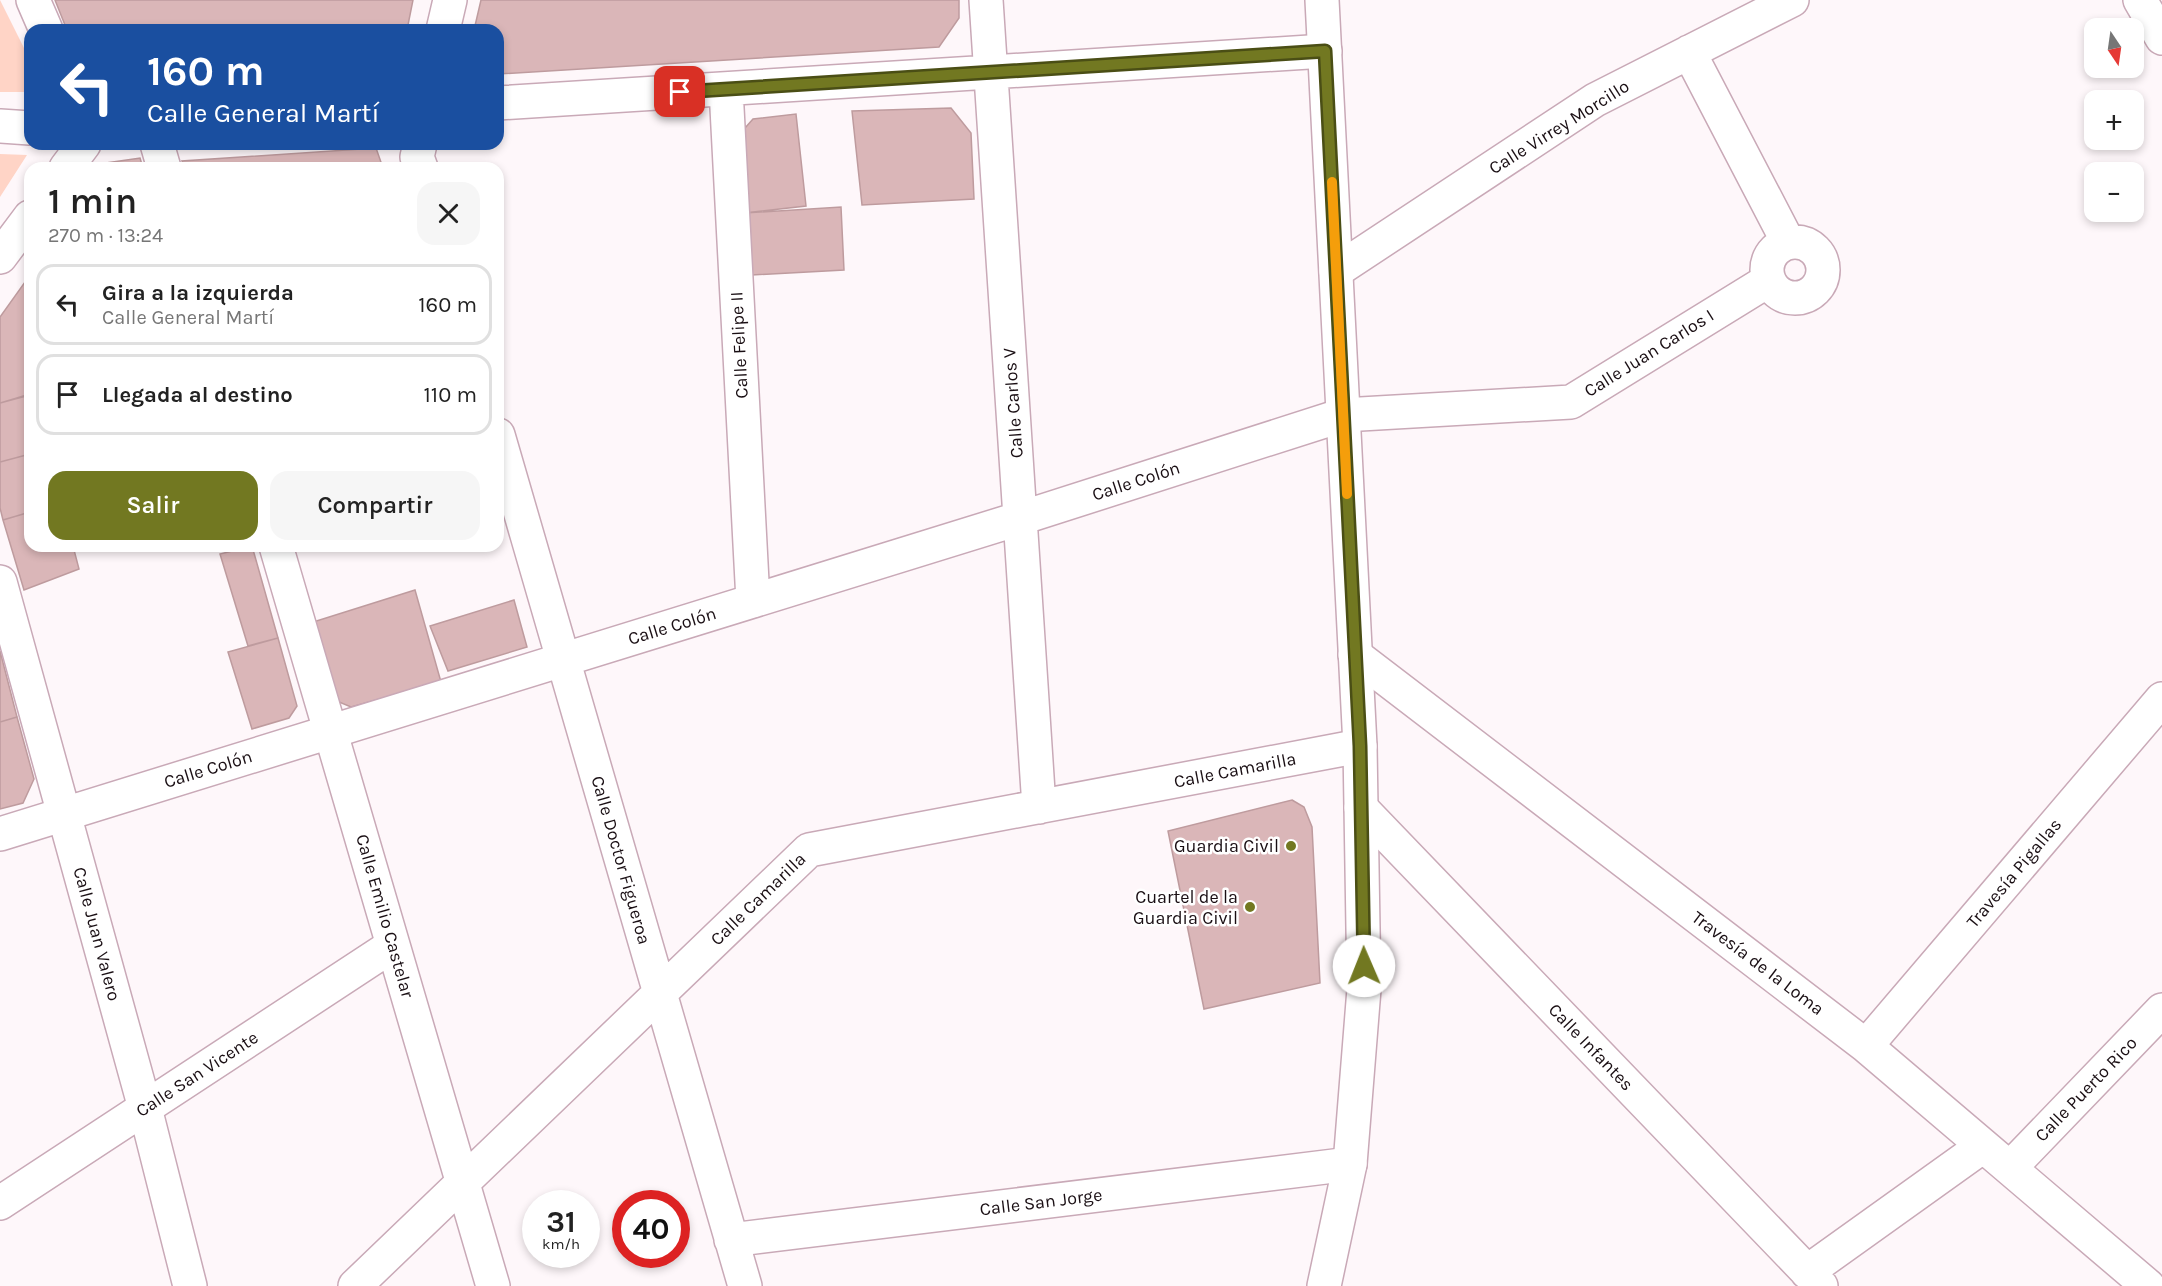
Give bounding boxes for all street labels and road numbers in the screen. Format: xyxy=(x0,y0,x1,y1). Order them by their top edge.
street label: Calle Virrey Morcillo xyxy=(1485,75,1633,179)
street label: Calle Felipe II xyxy=(725,291,753,399)
street label: Calle Juan Carlos I xyxy=(1580,304,1718,402)
street label: Calle Carlos V xyxy=(998,347,1028,459)
street label: Calle Colón xyxy=(1089,456,1183,506)
street label: Calle Colón xyxy=(625,602,719,650)
street label: Calle Colón xyxy=(161,745,255,793)
street label: Calle Camarilla xyxy=(1172,747,1298,793)
street label: Calle Doctor Figueroa xyxy=(586,773,656,947)
street label: Travesía Pigallas xyxy=(1962,814,2066,932)
street label: Calle Emilio Castelar xyxy=(351,832,419,1001)
street label: Calle Camarilla xyxy=(706,848,810,950)
street label: Calle Juan Valero xyxy=(69,865,125,1003)
street label: Travesía de la Loma xyxy=(1688,906,1828,1020)
street label: Calle Infantes xyxy=(1544,999,1638,1095)
street label: Calle San Vicente xyxy=(132,1026,262,1122)
street label: Calle Puerto Rico xyxy=(2030,1032,2142,1146)
street label: Calle San Jorge xyxy=(979,1184,1103,1220)

